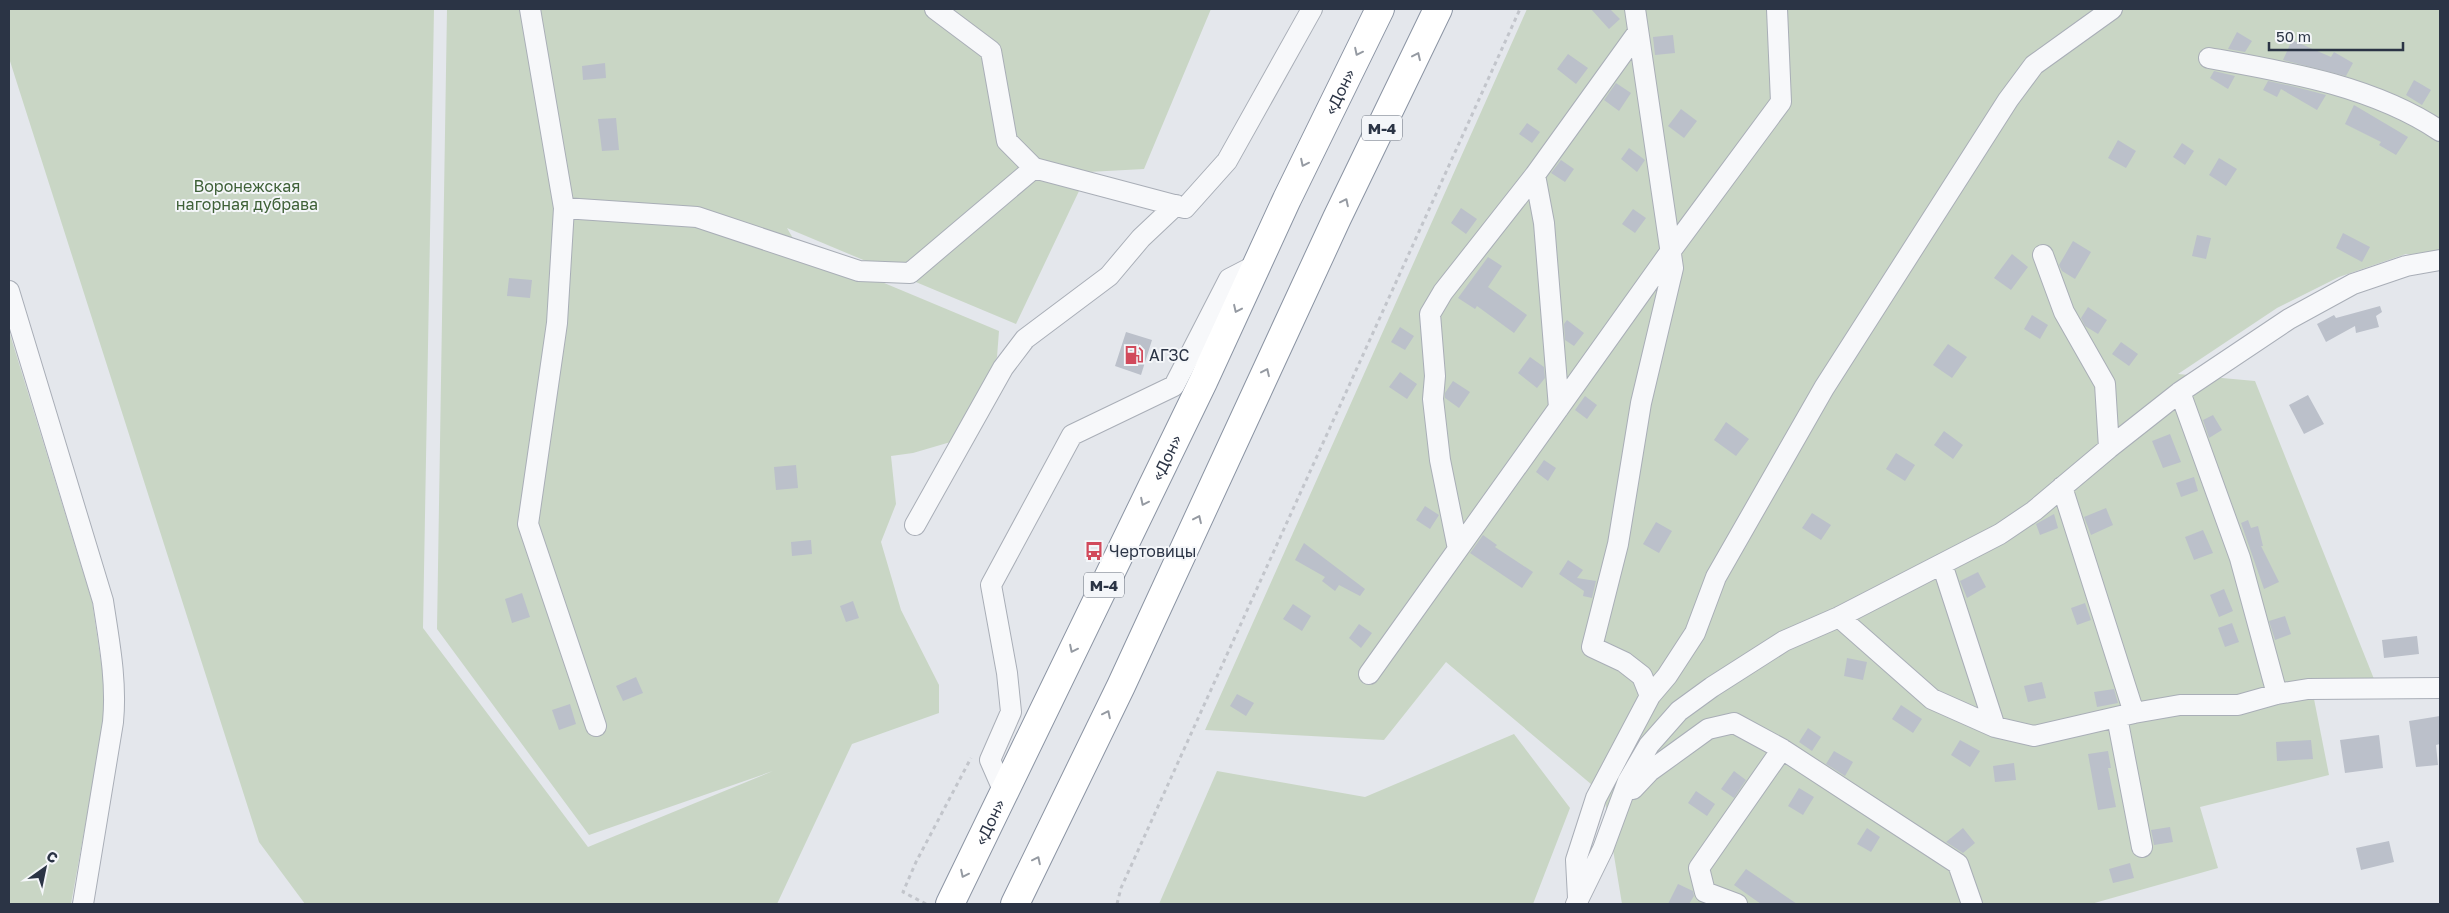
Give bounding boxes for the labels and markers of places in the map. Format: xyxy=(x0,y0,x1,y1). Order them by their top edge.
fuel station icon: АГЗС xyxy=(1123,344,1145,366)
place label: АГЗС xyxy=(1149,345,1189,365)
bus stop icon: Чертовицы xyxy=(1083,540,1105,562)
place label: Чертовицы xyxy=(1109,541,1196,561)

